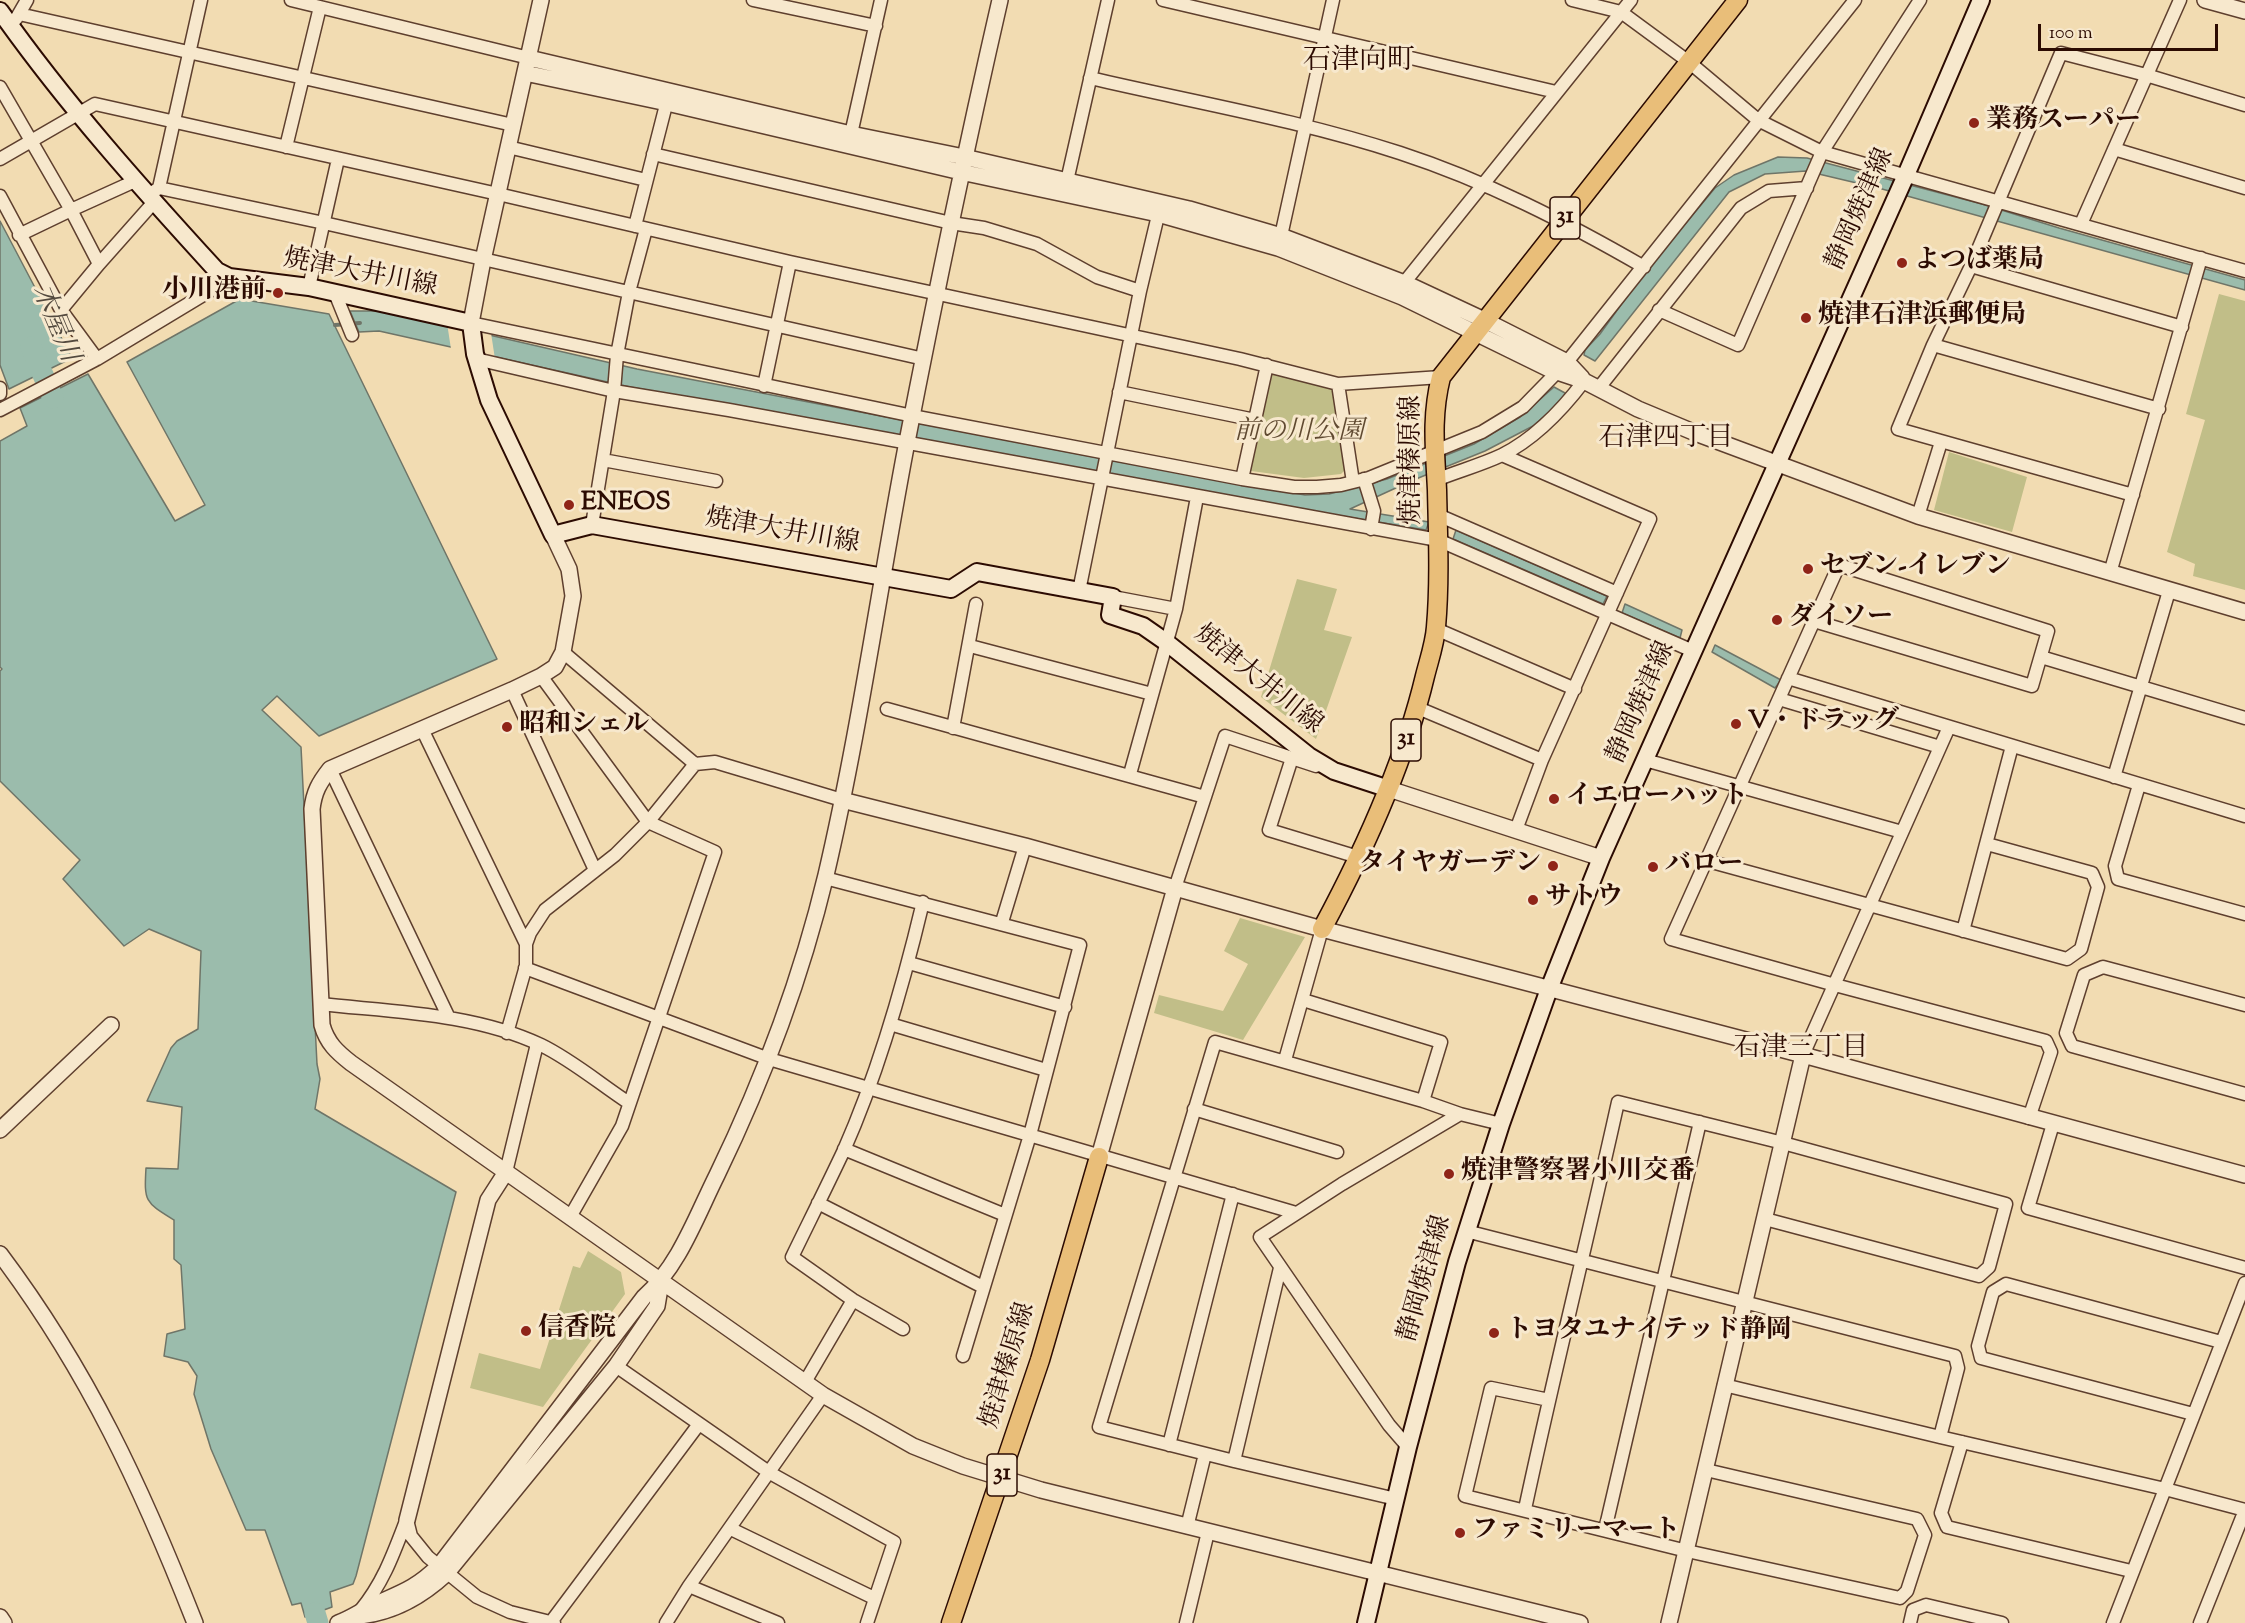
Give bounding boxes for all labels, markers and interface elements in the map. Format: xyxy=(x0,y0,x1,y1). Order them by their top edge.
scale bar xyxy=(2041,12,2221,50)
text: 100 m xyxy=(2049,21,2093,47)
district label: 石津向町 xyxy=(1303,46,1415,80)
place label: 業務スーパー xyxy=(1986,107,2141,139)
marker: 業務スーパー xyxy=(1967,116,1981,130)
street label: 静岡焼津線 xyxy=(1821,144,1903,276)
road number: 31 xyxy=(1550,197,1580,239)
street label: 焼津大井川線 xyxy=(280,245,440,305)
place label: よつば薬局 xyxy=(1914,247,2044,279)
marker: よつば薬局 xyxy=(1895,256,1909,270)
place label: 小川港前 xyxy=(162,277,266,309)
water label: 木屋川 xyxy=(22,280,84,368)
marker: 小川港前 xyxy=(271,286,285,300)
place label: 焼津石津浜郵便局 xyxy=(1818,302,2026,334)
marker: 焼津石津浜郵便局 xyxy=(1799,311,1813,325)
street label: 焼津榛原線 xyxy=(1398,395,1430,525)
park label: 前の川公園 xyxy=(1234,418,1364,450)
district label: 石津四丁目 xyxy=(1599,424,1733,456)
place label: ENEOS xyxy=(581,489,671,521)
marker: ENEOS xyxy=(562,498,576,512)
street label: 焼津大井川線 xyxy=(702,504,862,562)
place label: セブン-イレブン xyxy=(1820,553,2011,585)
marker: セブン-イレブン xyxy=(1801,562,1815,576)
place label: ダイソー xyxy=(1789,604,1893,636)
marker: ダイソー xyxy=(1770,613,1784,627)
street label: 焼津大井川線 xyxy=(1187,620,1327,742)
street label: 静岡焼津線 xyxy=(1602,637,1684,769)
place label: V・ドラッグ xyxy=(1748,708,1899,740)
place label: 昭和シェル xyxy=(519,711,649,743)
marker: V・ドラッグ xyxy=(1729,717,1743,731)
road number: 31 xyxy=(1391,719,1421,761)
marker: 昭和シェル xyxy=(500,720,514,734)
place label: イエローハット xyxy=(1566,783,1748,815)
marker: イエローハット xyxy=(1547,792,1561,806)
place label: タイヤガーデン xyxy=(1359,850,1541,882)
place label: バロー xyxy=(1665,851,1743,883)
marker: タイヤガーデン xyxy=(1546,859,1560,873)
marker: バロー xyxy=(1646,860,1660,874)
place label: サトウ xyxy=(1545,884,1623,916)
marker: サトウ xyxy=(1526,893,1540,907)
district label: 石津三丁目 xyxy=(1734,1034,1868,1066)
place label: 焼津警察署小川交番 xyxy=(1461,1158,1695,1190)
marker: 焼津警察署小川交番 xyxy=(1442,1167,1456,1181)
street label: 静岡焼津線 xyxy=(1394,1212,1460,1346)
street label: 焼津榛原線 xyxy=(976,1299,1044,1433)
place label: 信香院 xyxy=(538,1315,616,1347)
place label: トヨタユナイテッド静岡 xyxy=(1506,1317,1792,1349)
marker: 信香院 xyxy=(519,1324,533,1338)
marker: トヨタユナイテッド静岡 xyxy=(1487,1326,1501,1340)
road number: 31 xyxy=(987,1454,1017,1496)
place label: ファミリーマート xyxy=(1472,1517,1680,1549)
marker: ファミリーマート xyxy=(1453,1526,1467,1540)

